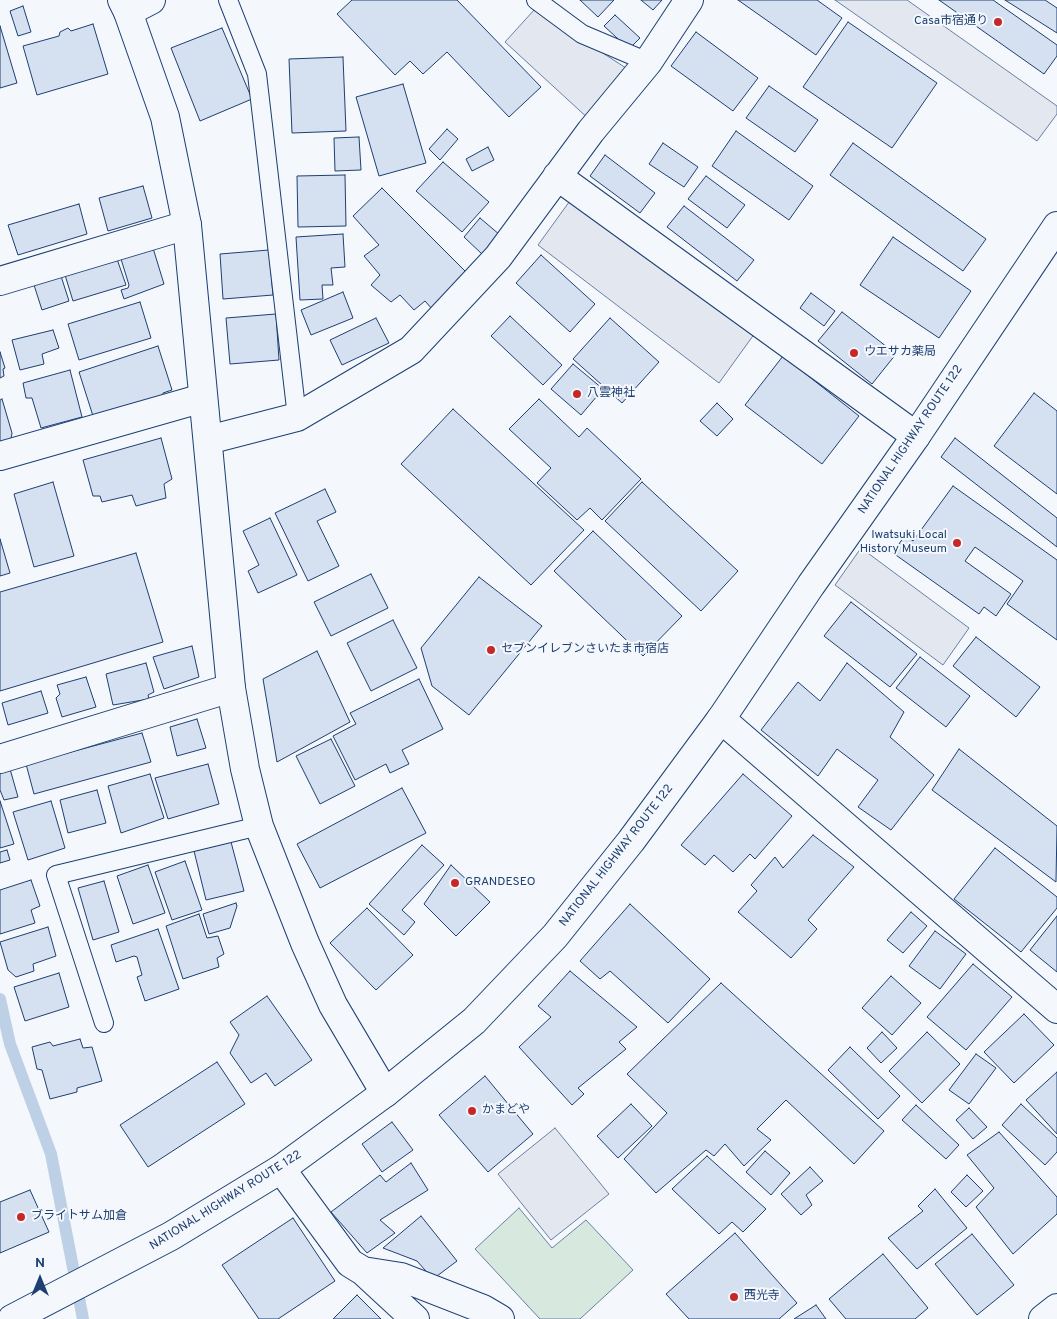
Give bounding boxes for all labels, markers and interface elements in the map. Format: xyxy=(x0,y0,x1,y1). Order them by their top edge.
place label: Casa市宿通り xyxy=(914,15,988,29)
marker: Casa市宿通り xyxy=(992,16,1004,28)
place label: ウエサカ薬局 xyxy=(864,346,936,360)
marker: ウエサカ薬局 xyxy=(848,347,860,359)
street label: NATIONAL HIGHWAY ROUTE 122 xyxy=(856,363,966,517)
place label: 八雲神社 xyxy=(587,387,635,401)
marker: 八雲神社 xyxy=(571,388,583,400)
place label: Iwatsuki Local History Museum xyxy=(860,529,947,557)
marker: Iwatsuki Local History Museum xyxy=(951,537,963,549)
place label: セブンイレブンさいたま市宿店 xyxy=(501,643,669,657)
marker: セブンイレブンさいたま市宿店 xyxy=(485,644,497,656)
street label: NATIONAL HIGHWAY ROUTE 122 xyxy=(557,782,677,930)
place label: GRANDESEO xyxy=(465,876,535,890)
marker: GRANDESEO xyxy=(449,877,461,889)
place label: かまどや xyxy=(482,1104,530,1118)
marker: かまどや xyxy=(466,1105,478,1117)
street label: NATIONAL HIGHWAY ROUTE 122 xyxy=(147,1148,305,1254)
place label: ブライトサム加倉 xyxy=(31,1210,127,1224)
marker: ブライトサム加倉 xyxy=(15,1211,27,1223)
north arrow xyxy=(15,1254,65,1304)
text: N xyxy=(35,1255,45,1272)
place label: 西光寺 xyxy=(744,1290,780,1304)
marker: 西光寺 xyxy=(728,1291,740,1303)

